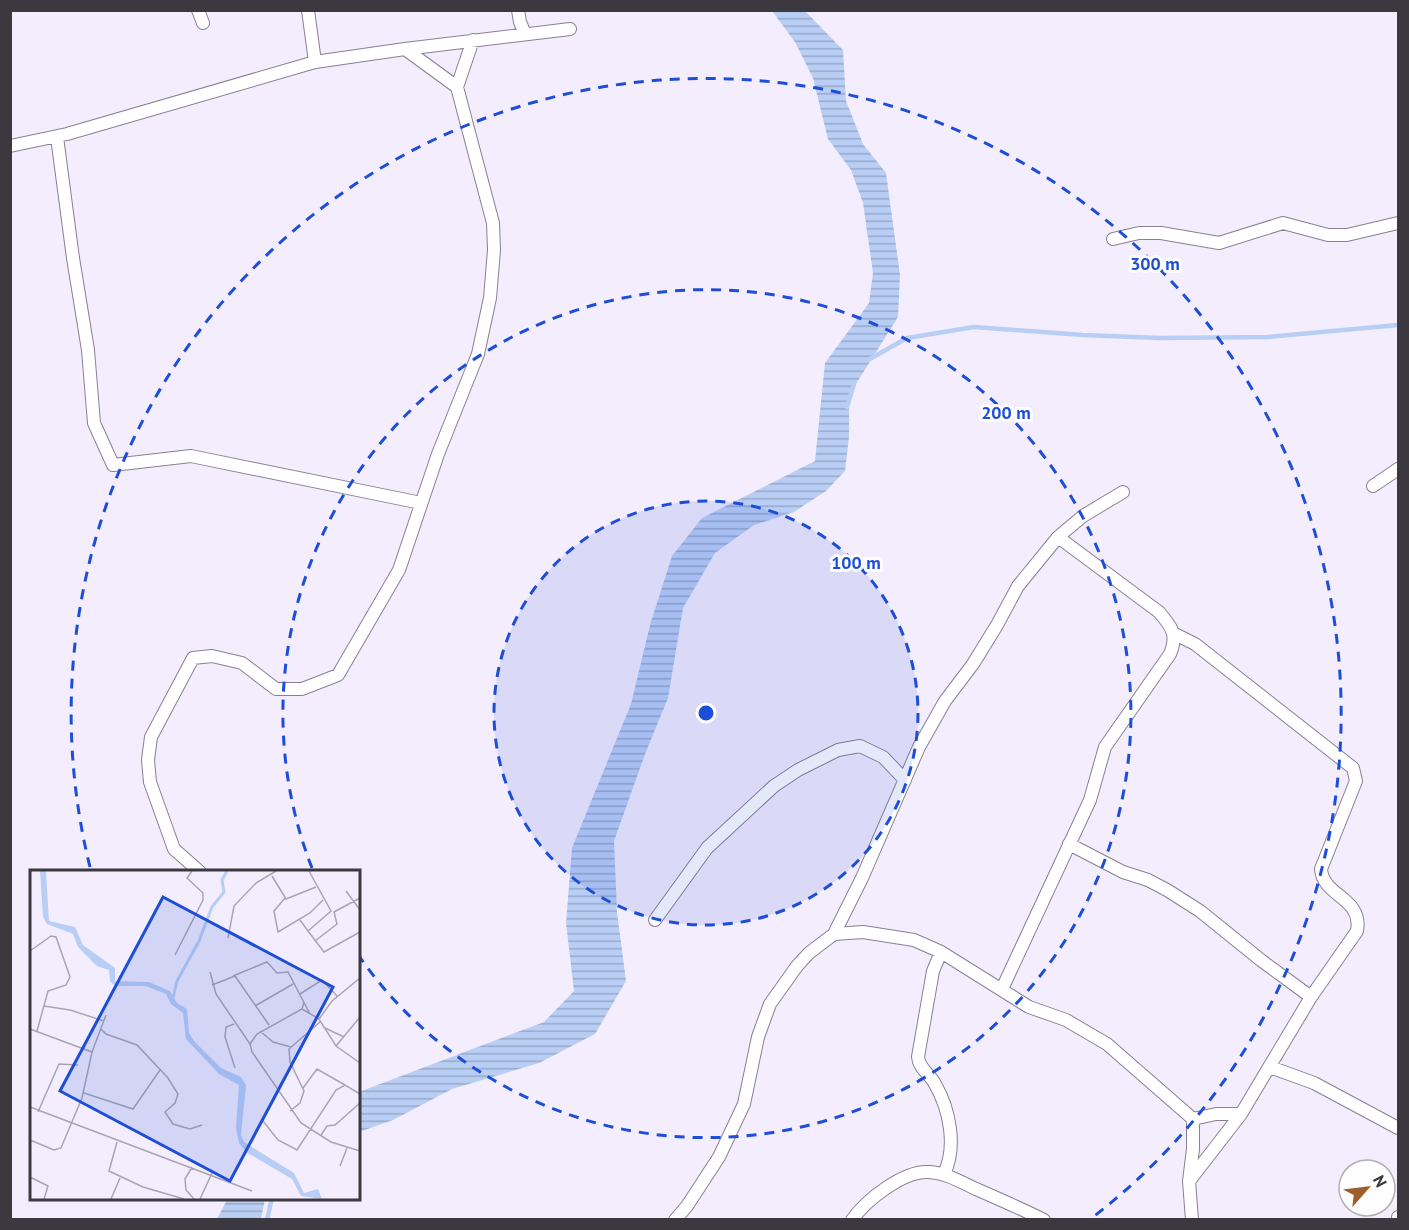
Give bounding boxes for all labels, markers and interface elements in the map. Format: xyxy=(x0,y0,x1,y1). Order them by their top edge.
text: 300 m xyxy=(1130,252,1180,275)
text: 200 m xyxy=(981,401,1031,424)
text: 100 m xyxy=(831,551,881,574)
centre of rings xyxy=(696,703,716,723)
inset map xyxy=(30,870,360,1200)
north arrow xyxy=(1337,1158,1397,1218)
text: N xyxy=(1369,1172,1392,1190)

